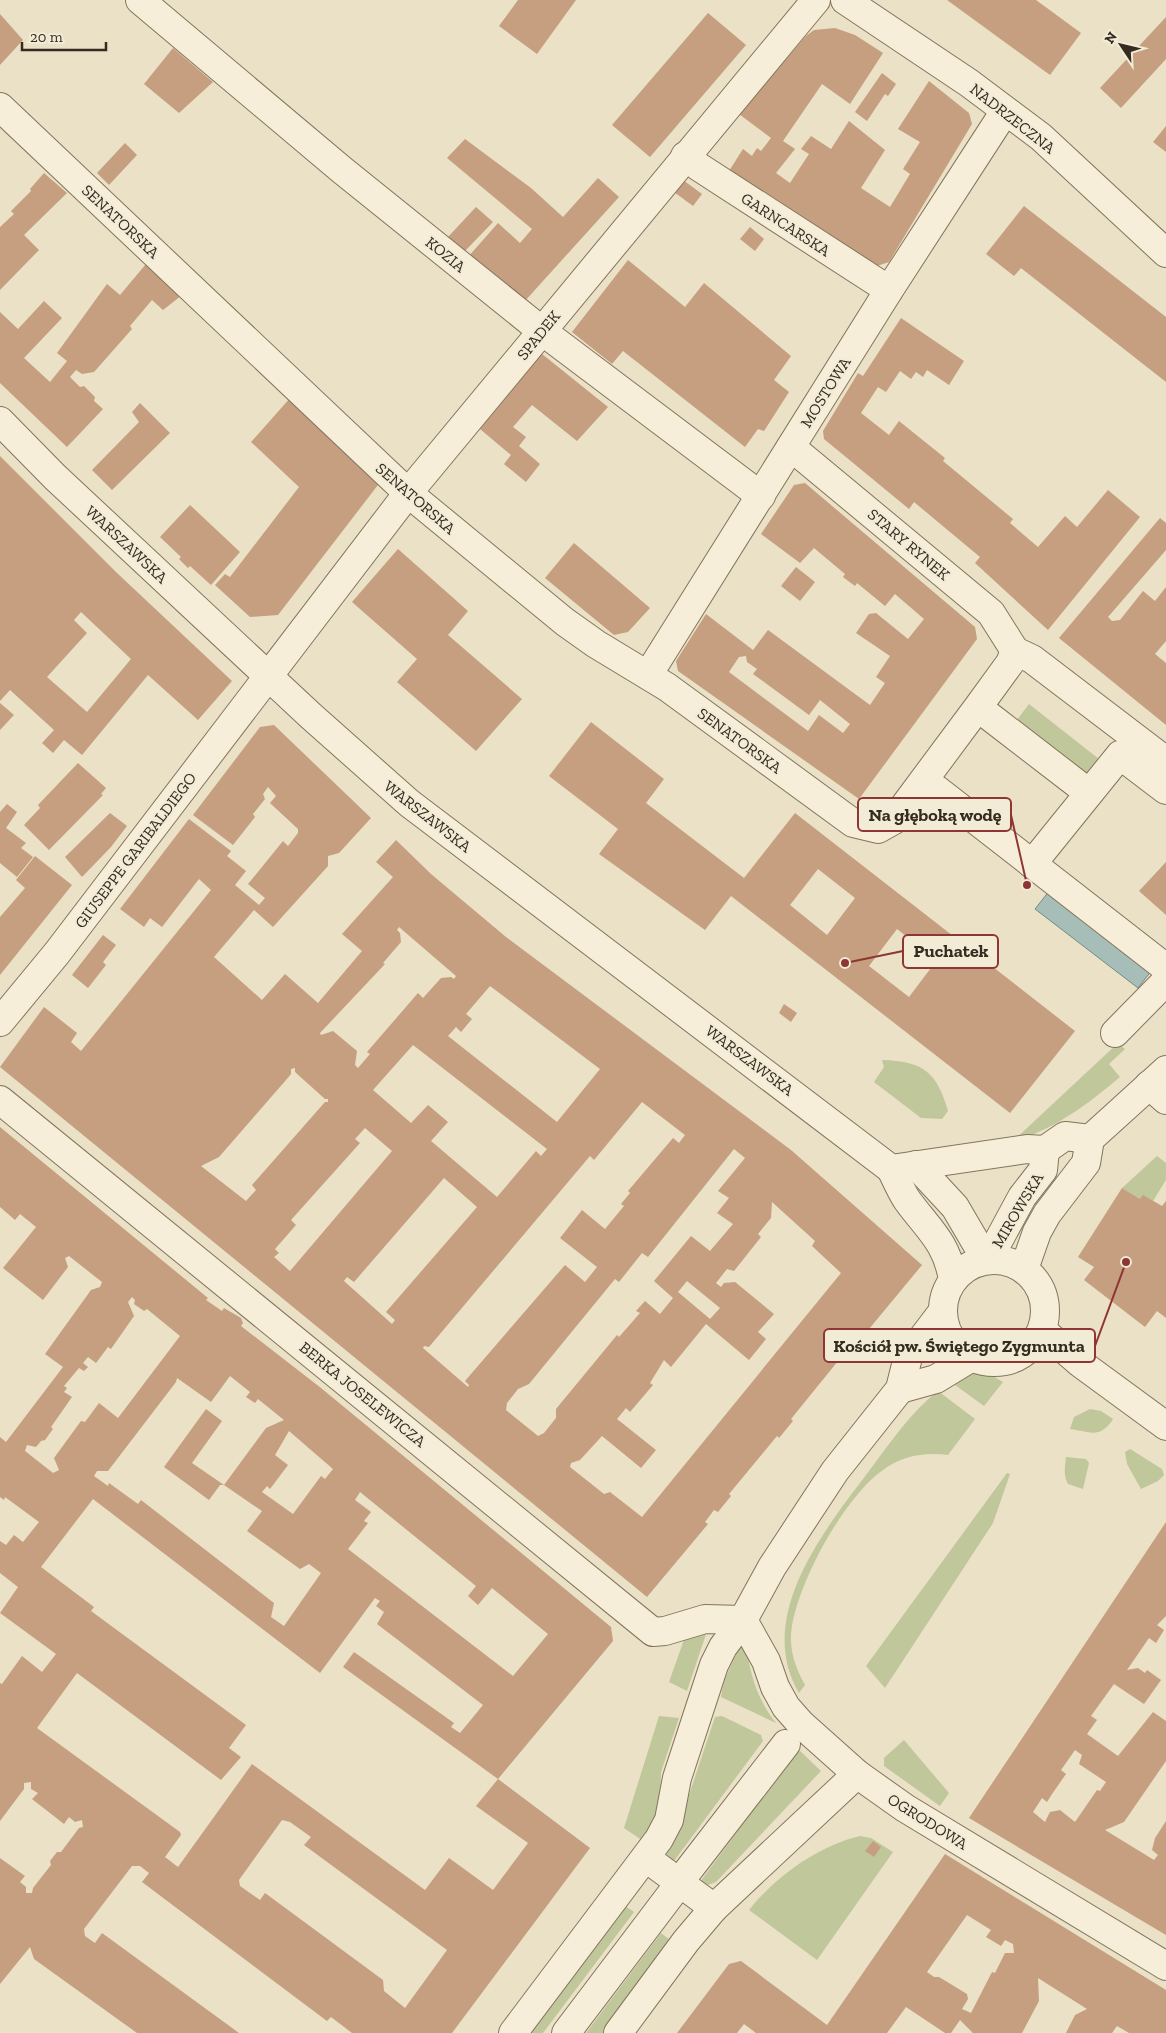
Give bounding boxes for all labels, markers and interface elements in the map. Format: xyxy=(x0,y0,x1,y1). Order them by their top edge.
scale bar xyxy=(22,20,106,52)
north arrow xyxy=(1096,20,1146,70)
text: 20 m xyxy=(30,28,63,46)
text: N xyxy=(1101,28,1121,47)
street label: NADRZECZNA xyxy=(966,79,1060,158)
street label: SENATORSKA xyxy=(78,181,164,263)
street label: GARNCARSKA xyxy=(738,189,834,261)
street label: KOZIA xyxy=(422,232,470,277)
street label: SPADEK xyxy=(513,306,564,364)
street label: MOSTOWA xyxy=(796,353,855,431)
street label: SENATORSKA xyxy=(372,459,460,539)
street label: WARSZAWSKA xyxy=(82,501,172,588)
street label: STARY RYNEK xyxy=(864,505,954,585)
street label: SENATORSKA xyxy=(694,704,786,778)
street label: GIUSEPPE GARIBALDIEGO xyxy=(71,768,200,932)
street label: WARSZAWSKA xyxy=(380,776,476,857)
callout: Na głęboką wodę xyxy=(858,798,1011,831)
text: Na głęboką wodę xyxy=(868,804,1002,826)
callout: Puchatek xyxy=(903,935,998,968)
text: Puchatek xyxy=(913,940,989,962)
street label: WARSZAWSKA xyxy=(702,1021,798,1100)
street label: MIROWSKA xyxy=(988,1169,1048,1251)
callout: Kościół pw. Świętego Zygmunta xyxy=(824,1329,1095,1362)
text: Kościół pw. Świętego Zygmunta xyxy=(833,1335,1085,1357)
street label: BERKA JOSELEWICZA xyxy=(296,1338,430,1452)
street label: OGRODOWA xyxy=(884,1789,972,1854)

